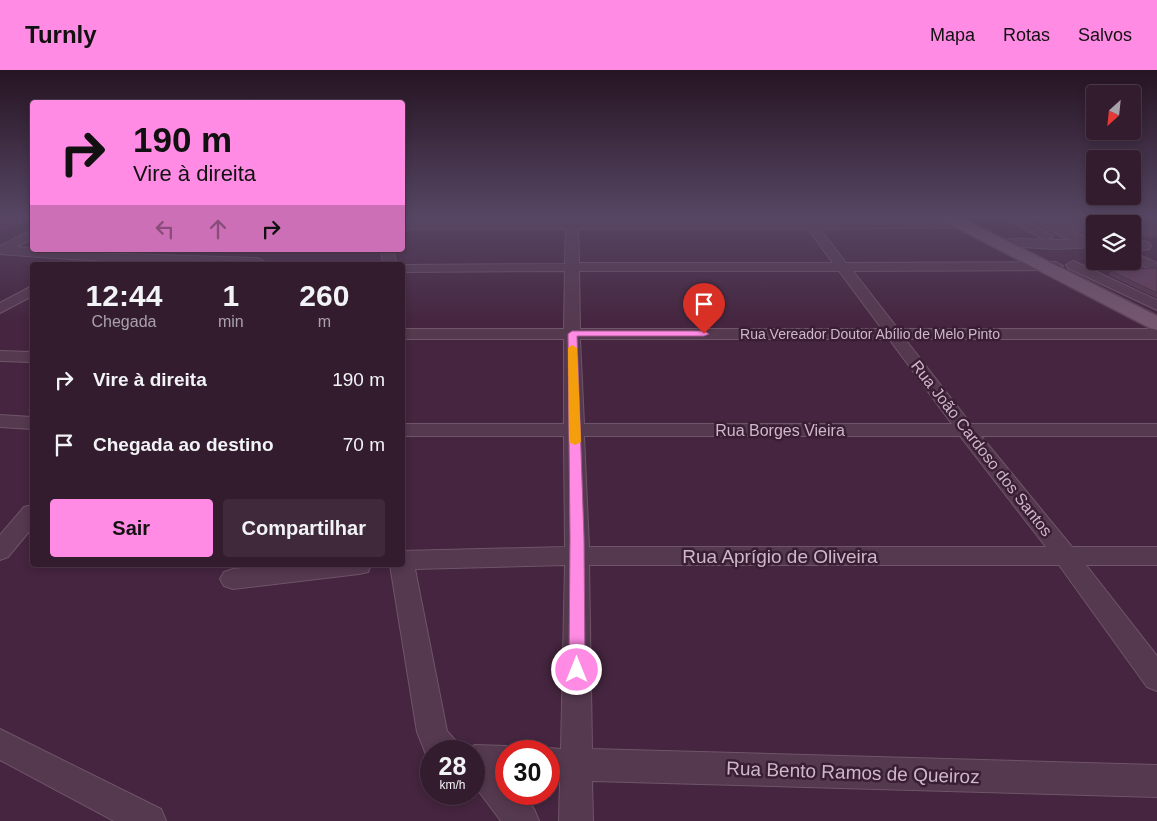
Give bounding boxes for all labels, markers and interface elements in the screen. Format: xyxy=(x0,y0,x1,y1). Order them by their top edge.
text: Turnly xyxy=(25,21,97,48)
text: Mapa xyxy=(930,25,975,45)
text: Rotas xyxy=(1003,25,1050,45)
text: Salvos xyxy=(1078,25,1132,45)
north arrow xyxy=(1086,85,1141,140)
map controls xyxy=(1086,85,1141,270)
icon: right xyxy=(50,120,115,185)
text: 190 m xyxy=(133,120,232,159)
button: search xyxy=(1086,150,1141,205)
text: Vire à direita xyxy=(133,161,256,186)
icon: left xyxy=(151,215,179,243)
icon: ahead xyxy=(204,215,232,243)
icon: right xyxy=(257,215,285,243)
button: layers xyxy=(1086,215,1141,270)
text: 12:44 xyxy=(86,279,162,312)
text: 1 xyxy=(222,279,239,312)
text: 260 xyxy=(299,279,349,312)
pin xyxy=(683,283,725,334)
icon: arrive xyxy=(690,290,718,318)
text: Chegada xyxy=(91,313,156,330)
text: min xyxy=(218,313,244,330)
text: m xyxy=(318,313,331,330)
street label: Rua Vereador Doutor Abílio de Melo Pinto xyxy=(740,326,1000,342)
street label: Rua João Cardoso dos Santos xyxy=(908,357,1055,539)
icon: right xyxy=(50,366,78,394)
text: Vire à direita xyxy=(93,369,207,390)
text: 190 m xyxy=(332,369,385,390)
street label: Rua Borges Vieira xyxy=(715,422,845,439)
icon: arrive xyxy=(50,431,78,459)
text: Chegada ao destino xyxy=(93,434,274,455)
text: 70 m xyxy=(343,434,385,455)
button: Sair xyxy=(50,499,213,557)
button: Compartilhar xyxy=(223,499,385,557)
street label: Rua Aprígio de Oliveira xyxy=(682,546,878,567)
position arrow xyxy=(550,643,602,695)
speed limit sign: 30 xyxy=(495,740,560,805)
text: 28 xyxy=(439,752,466,780)
street label: Rua Bento Ramos de Queiroz xyxy=(726,758,980,787)
text: km/h xyxy=(439,778,466,792)

